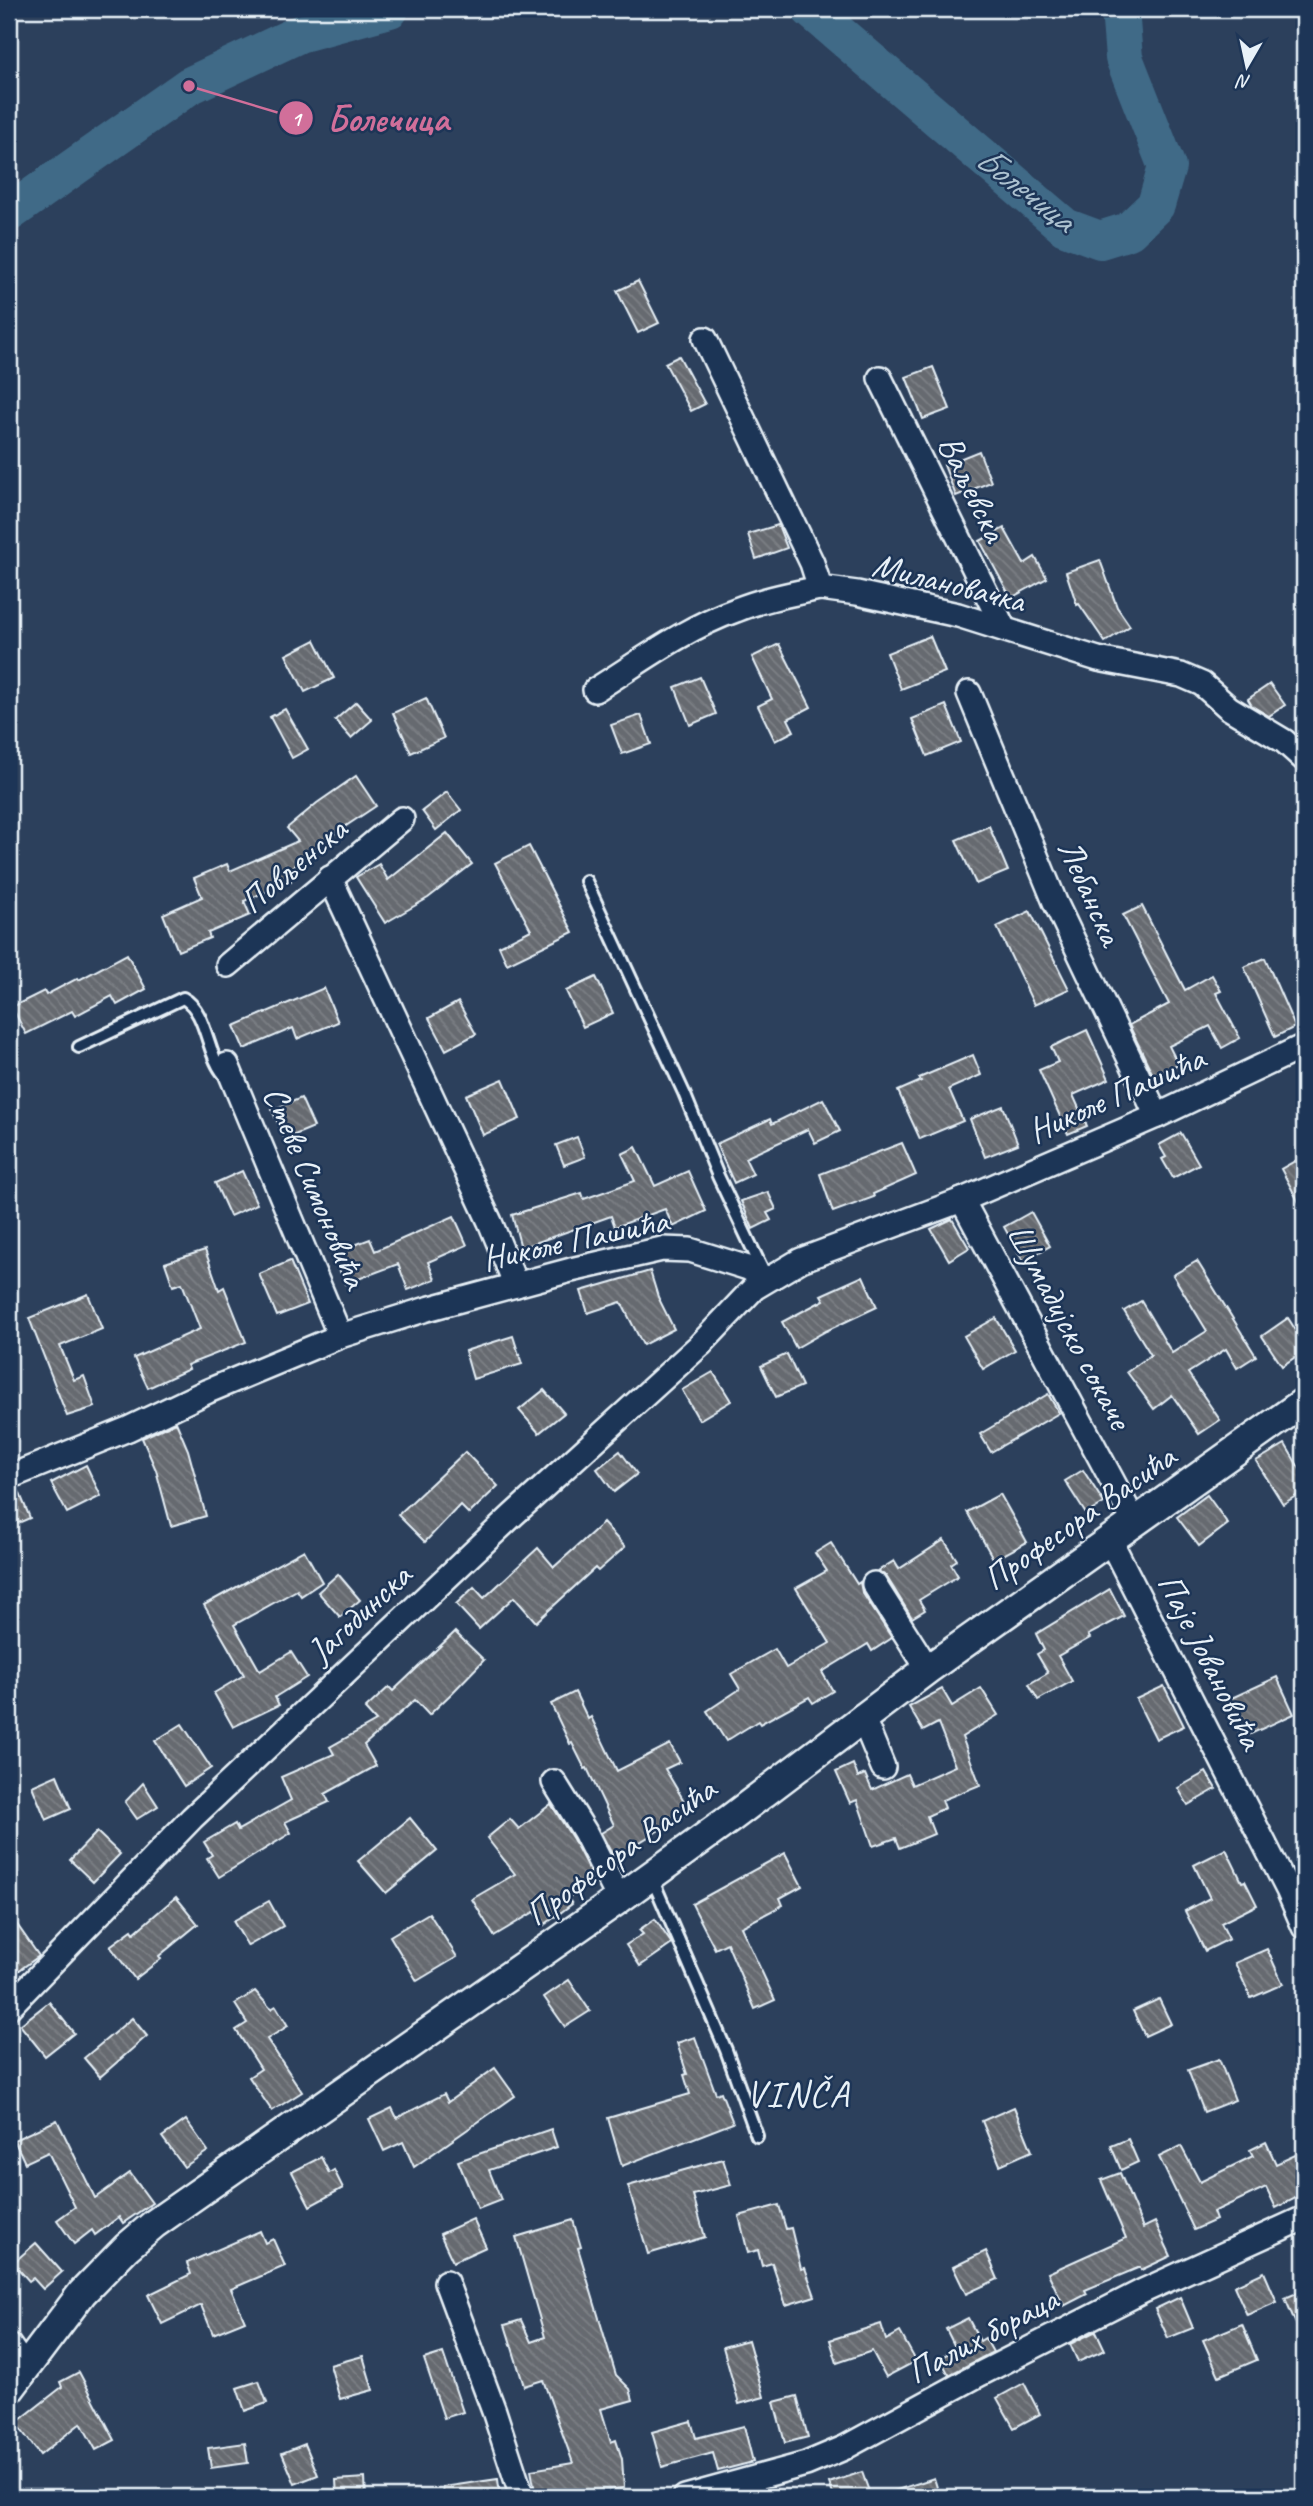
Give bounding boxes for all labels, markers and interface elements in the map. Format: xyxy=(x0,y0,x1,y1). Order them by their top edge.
north arrow xyxy=(1212,32,1282,102)
text: N xyxy=(1234,69,1252,95)
callout: Болечица xyxy=(278,89,463,147)
text: Болечица xyxy=(327,95,452,142)
text: 1 xyxy=(291,106,303,132)
water label: Болечица xyxy=(966,135,1088,244)
street label: Ваљевска xyxy=(928,428,1018,551)
street label: Милановачка xyxy=(868,542,1032,624)
street label: Повљенска xyxy=(230,806,358,923)
street label: Лебанска xyxy=(1047,832,1135,954)
street label: Николе Пашића xyxy=(1021,1034,1214,1153)
street label: Стеве Симоновића xyxy=(253,1079,379,1298)
street label: Николе Пашића xyxy=(478,1197,675,1281)
street label: Шумадијско сокаче xyxy=(997,1216,1144,1439)
street label: Професора Васића xyxy=(974,1433,1187,1601)
street label: Јагодинска xyxy=(296,1552,423,1674)
street label: Паје Јовановића xyxy=(1147,1566,1275,1759)
street label: Професора Васића xyxy=(516,1765,727,1936)
district label: VINČA xyxy=(746,2070,850,2117)
street label: Палих бораца xyxy=(899,2276,1067,2394)

